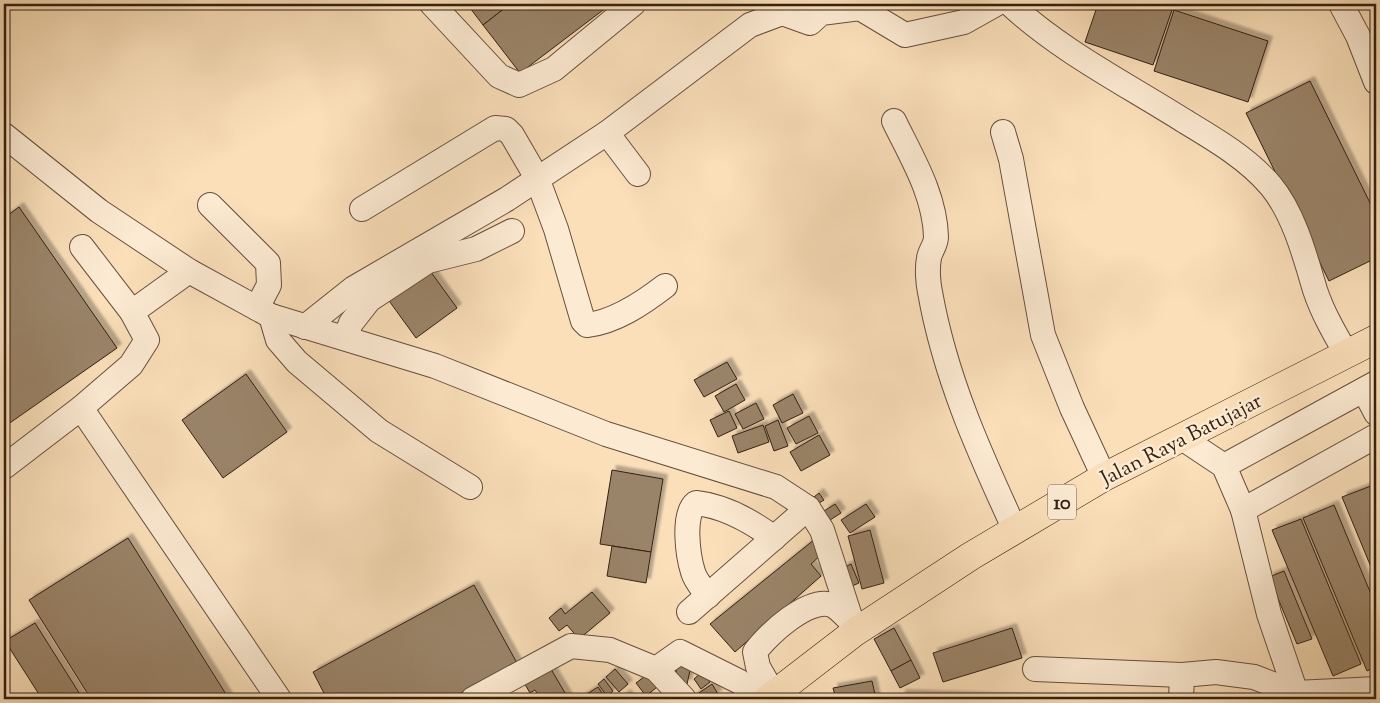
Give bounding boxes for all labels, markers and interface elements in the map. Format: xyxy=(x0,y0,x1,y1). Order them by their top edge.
street label: Jalan Raya Batujajar xyxy=(1095,387,1268,495)
road number: 10 xyxy=(1048,484,1076,520)

